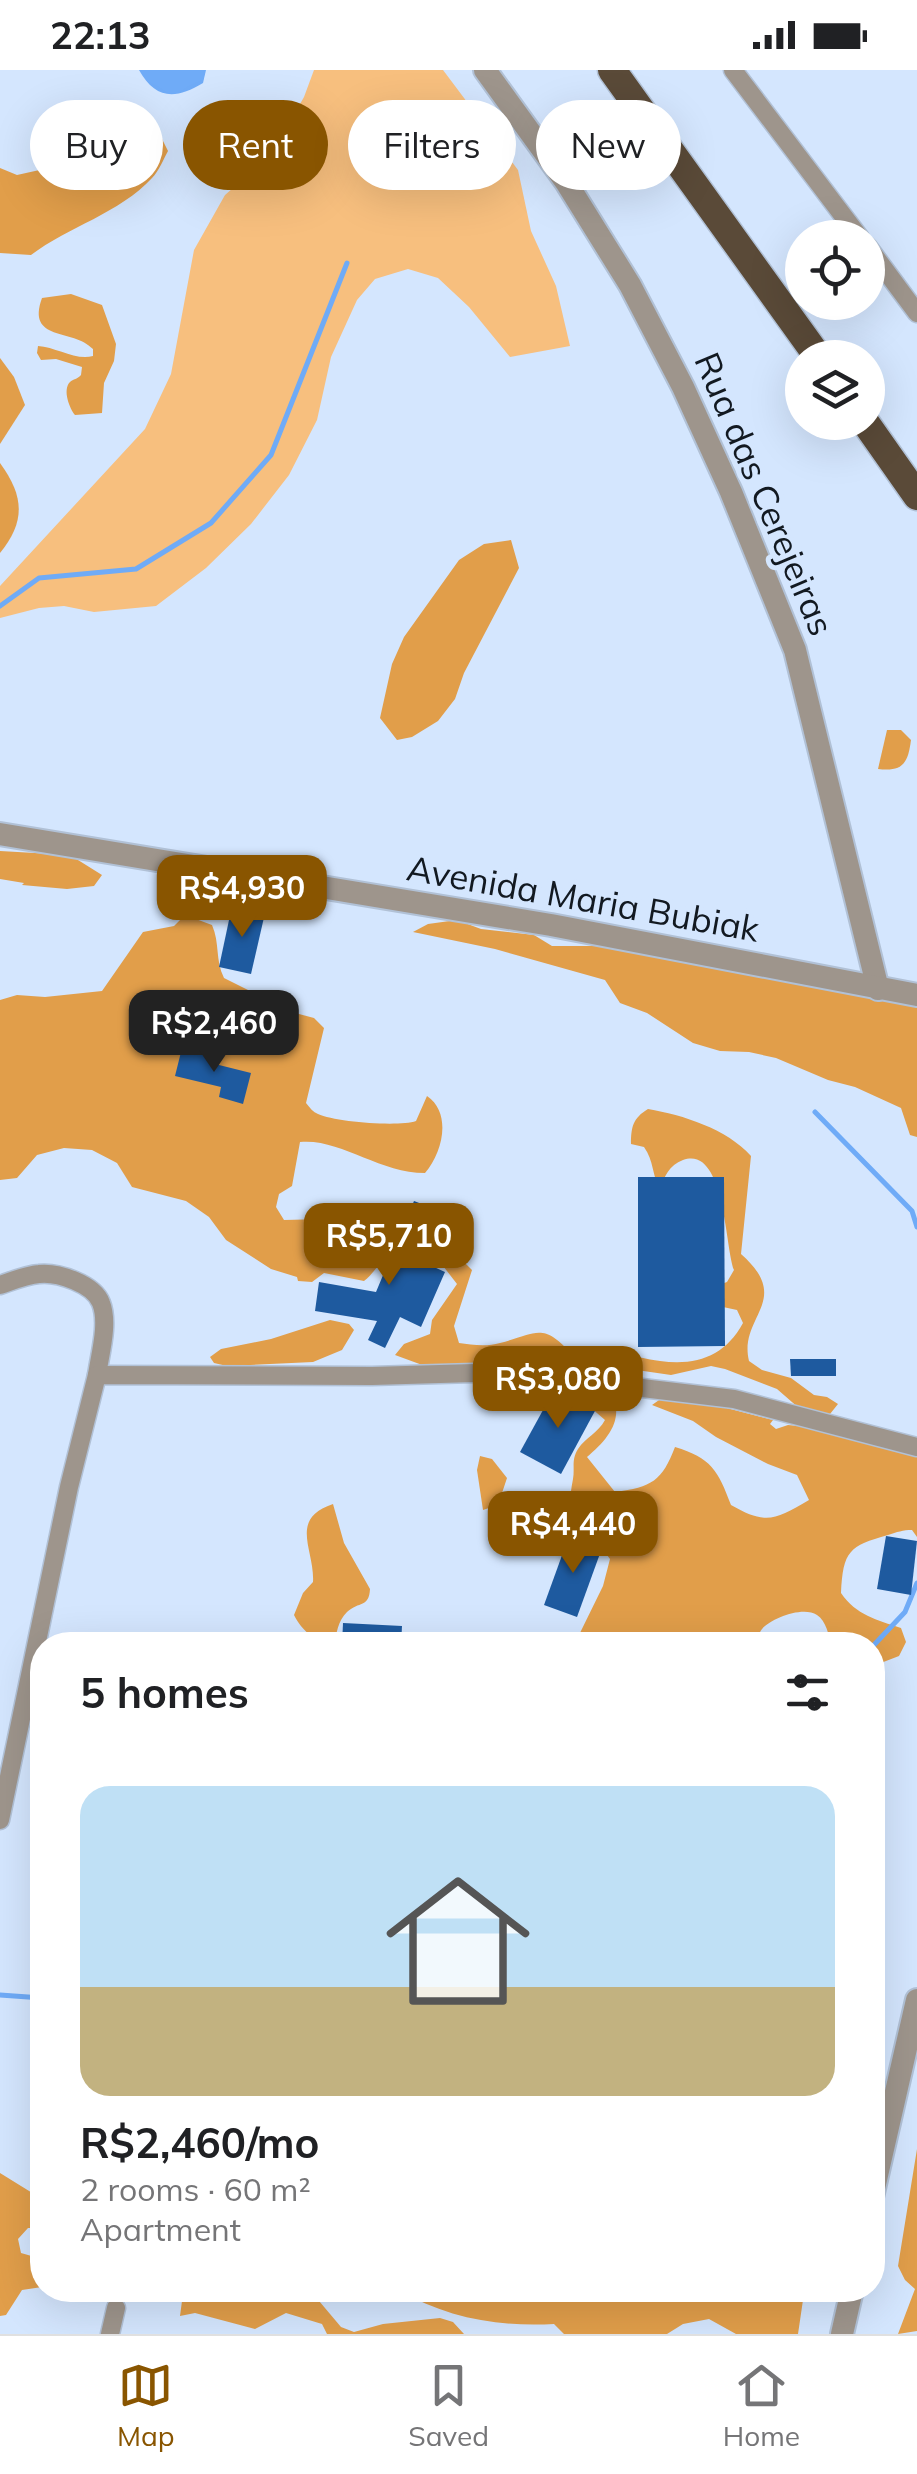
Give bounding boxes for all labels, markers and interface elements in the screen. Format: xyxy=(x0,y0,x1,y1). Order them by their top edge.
text: 22:13 xyxy=(50,11,151,59)
chip: Buy xyxy=(30,100,163,190)
chip: Rent xyxy=(183,100,328,190)
chip: Filters xyxy=(348,100,516,190)
chip: New xyxy=(536,100,681,190)
map controls xyxy=(785,220,885,440)
button: locate xyxy=(785,220,885,320)
button: layers xyxy=(785,340,885,440)
street label: Rua das Cerejeiras xyxy=(685,346,844,642)
street label: Avenida Maria Bubiak xyxy=(404,845,764,951)
pin: R$4,930 xyxy=(150,855,334,940)
text: R$4,930 xyxy=(179,867,305,907)
pin: R$2,460 xyxy=(122,990,306,1075)
text: R$2,460 xyxy=(151,1002,277,1042)
pin: R$5,710 xyxy=(297,1203,481,1288)
text: R$5,710 xyxy=(326,1215,452,1255)
pin: R$3,080 xyxy=(466,1346,650,1431)
text: R$3,080 xyxy=(495,1358,621,1398)
pin: R$4,440 xyxy=(481,1491,665,1576)
text: R$4,440 xyxy=(510,1503,636,1543)
icon: filters xyxy=(780,1665,835,1720)
text: 5 homes xyxy=(80,1666,249,1719)
icon: home xyxy=(368,1851,548,2031)
text: R$2,460/mo xyxy=(80,2116,319,2169)
text: 2 rooms · 60 m² xyxy=(80,2169,311,2209)
text: Apartment xyxy=(80,2209,241,2249)
tab: Map xyxy=(117,2358,175,2453)
tab: Saved xyxy=(408,2358,489,2453)
tab: Home xyxy=(723,2358,800,2453)

